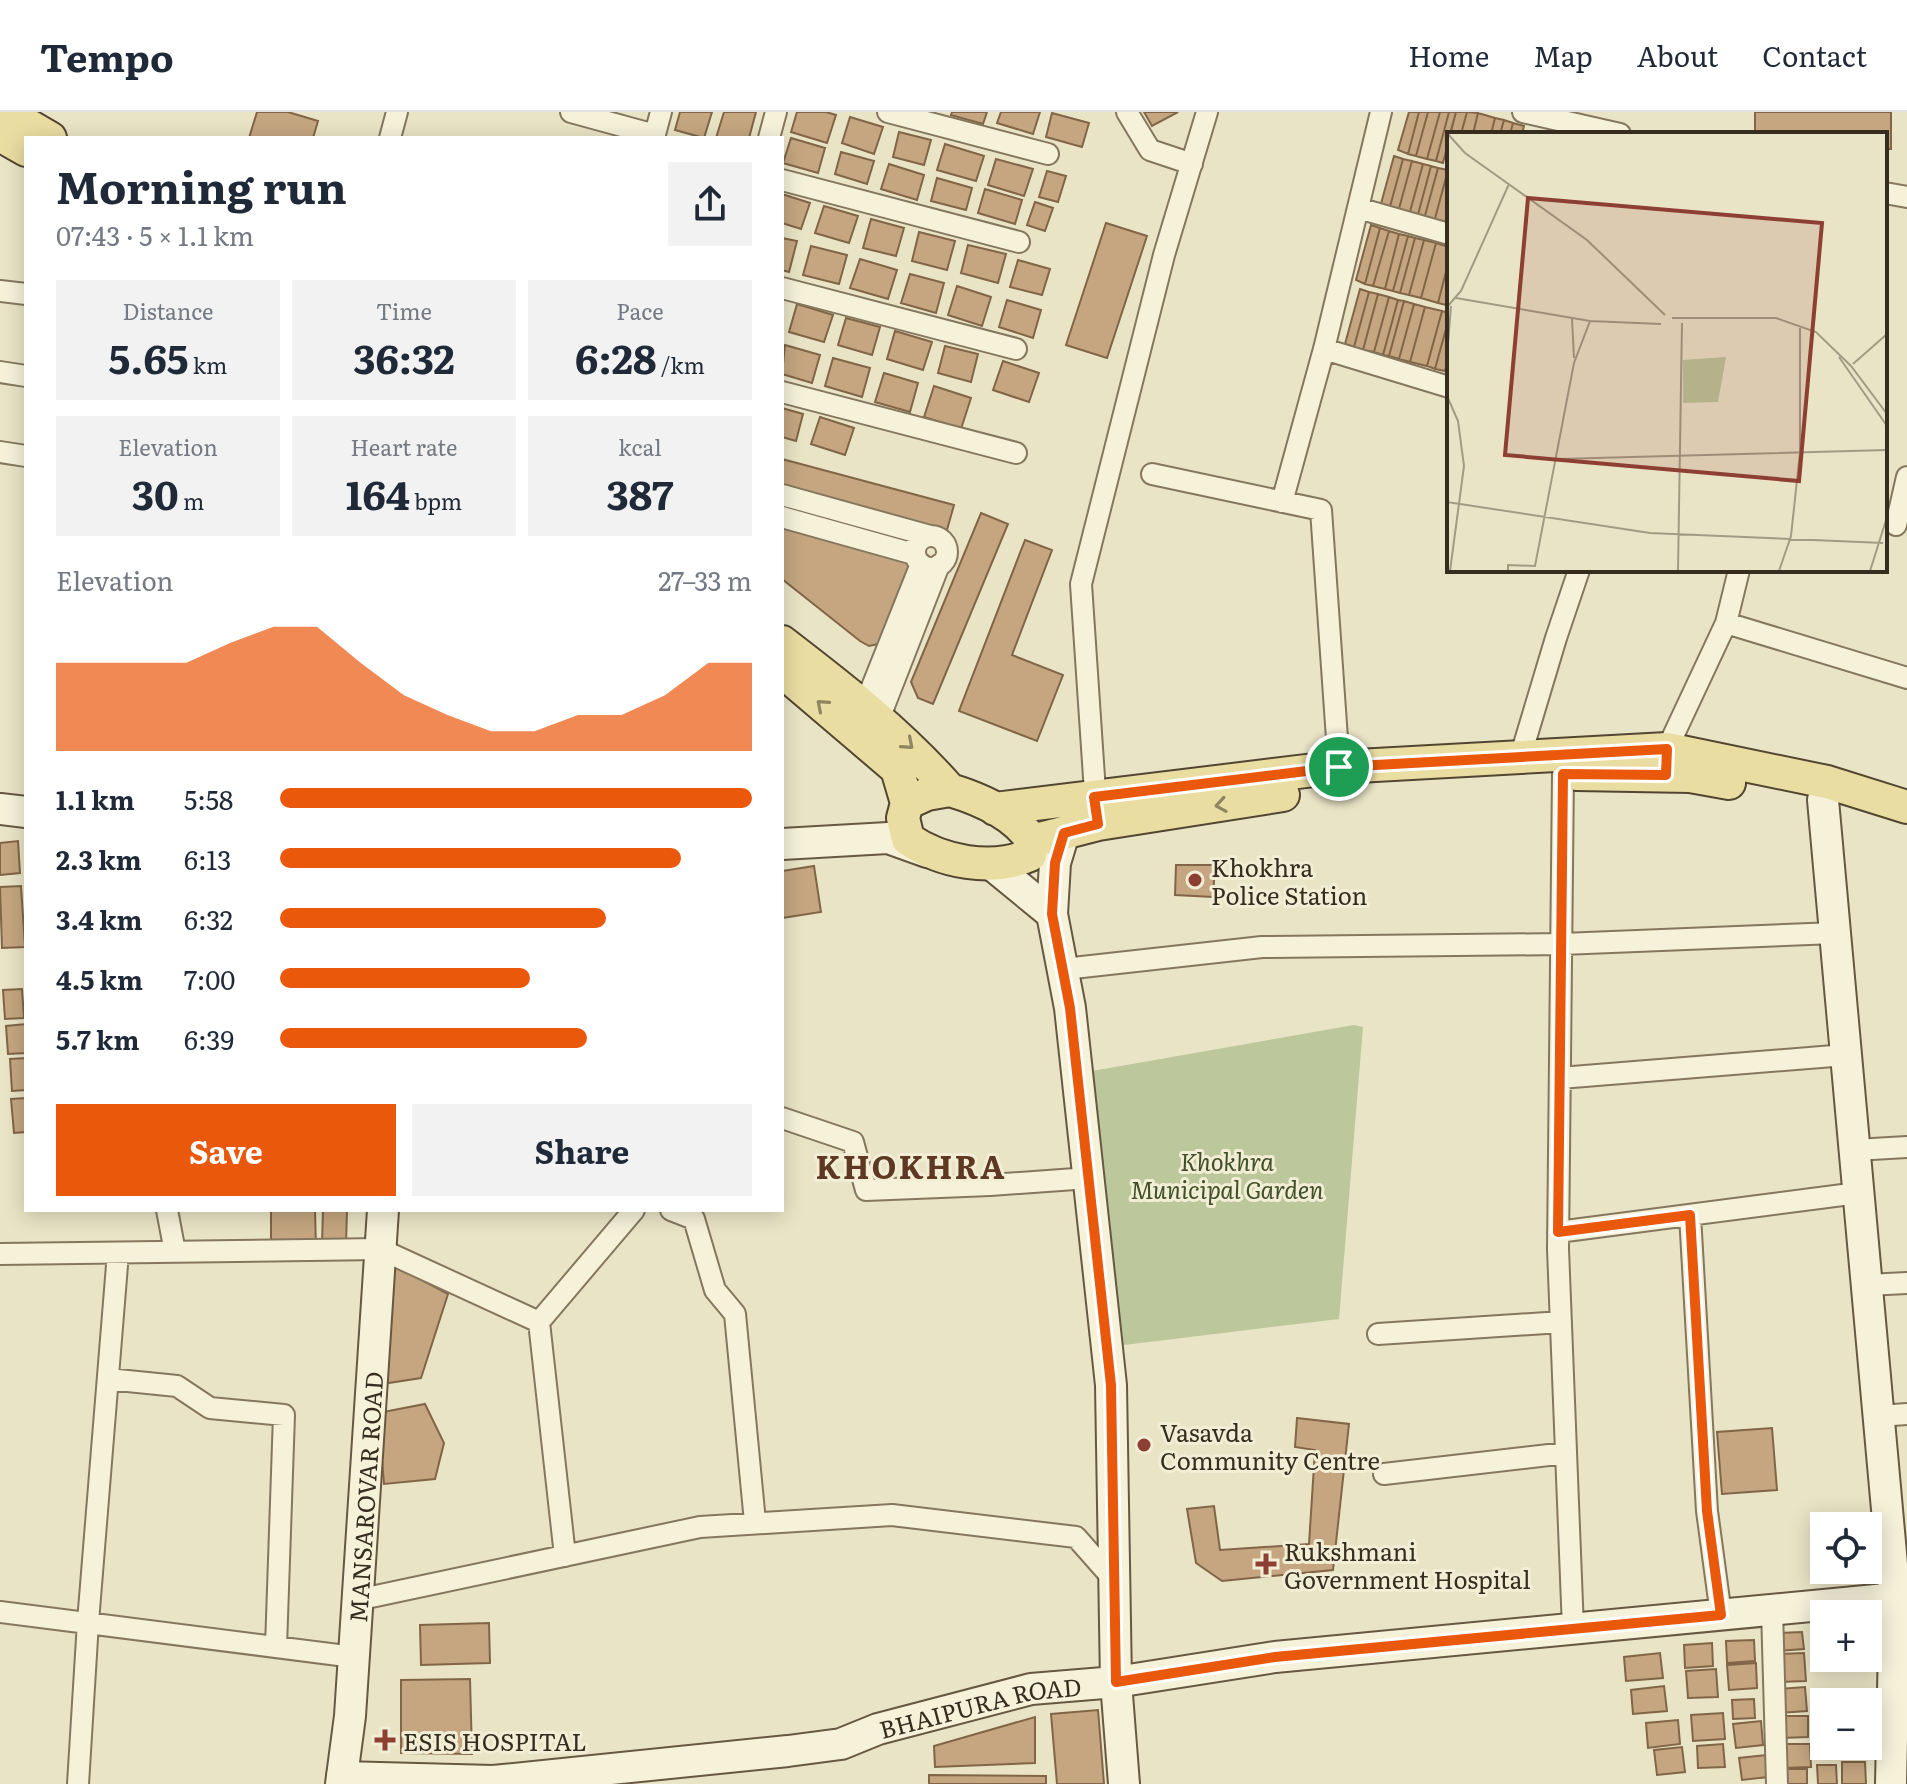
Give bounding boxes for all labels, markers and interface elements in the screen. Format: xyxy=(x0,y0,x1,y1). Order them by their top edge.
text: Tempo xyxy=(40,27,174,84)
text: Home xyxy=(1408,34,1489,76)
text: Map xyxy=(1533,34,1593,76)
text: About xyxy=(1637,34,1718,76)
text: Contact xyxy=(1762,34,1867,76)
inset map xyxy=(1447,132,1887,572)
text: Morning run xyxy=(56,152,347,218)
button: share xyxy=(668,162,752,246)
text: 07:43 · 5 × 1.1 km xyxy=(56,215,254,254)
text: Distance xyxy=(123,294,213,327)
text: Time xyxy=(376,294,432,327)
text: Pace xyxy=(616,294,664,327)
text: 5.65 xyxy=(109,327,188,386)
text: 36:32 xyxy=(353,327,455,386)
text: 6:28 xyxy=(575,327,656,386)
text: km xyxy=(188,348,227,381)
text: /km xyxy=(656,348,705,381)
text: Elevation xyxy=(118,430,218,463)
text: Heart rate xyxy=(351,430,457,463)
text: kcal xyxy=(618,430,662,463)
text: 30 xyxy=(132,463,179,522)
text: 164 xyxy=(346,463,410,522)
text: 387 xyxy=(607,463,673,522)
text: m xyxy=(179,484,204,517)
text: bpm xyxy=(410,484,462,517)
text: Elevation xyxy=(56,560,174,599)
text: 27–33 m xyxy=(658,560,752,599)
one-way arrow xyxy=(817,700,832,715)
pin xyxy=(1305,733,1373,801)
one-way arrow xyxy=(898,735,913,749)
icon: arrive xyxy=(1317,745,1361,789)
text: 1.1 km xyxy=(56,779,135,818)
text: 5:58 xyxy=(184,779,233,818)
one-way arrow xyxy=(1214,796,1228,813)
text: 2.3 km xyxy=(56,839,142,878)
text: 6:13 xyxy=(184,839,231,878)
place label: Khokhra Police Station xyxy=(1211,849,1368,912)
marker: Khokhra Police Station xyxy=(1186,871,1204,889)
text: 3.4 km xyxy=(56,899,143,938)
text: 6:32 xyxy=(184,899,233,938)
text: 4.5 km xyxy=(56,959,143,998)
text: 7:00 xyxy=(184,959,235,998)
text: 5.7 km xyxy=(56,1019,139,1058)
text: 6:39 xyxy=(184,1019,234,1058)
button: Save xyxy=(56,1104,396,1196)
button: Share xyxy=(412,1104,752,1196)
district label: KHOKHRA xyxy=(816,1141,1006,1189)
park label: Khokhra Municipal Garden xyxy=(1131,1143,1323,1206)
street label: MANSAROVAR ROAD xyxy=(339,1370,390,1624)
place label: Vasavda Community Centre xyxy=(1160,1414,1380,1477)
marker: Vasavda Community Centre xyxy=(1135,1436,1153,1454)
map controls xyxy=(1810,1512,1882,1760)
button: locate xyxy=(1810,1512,1882,1584)
place label: Rukshmani Government Hospital xyxy=(1284,1533,1531,1596)
marker: Rukshmani Government Hospital xyxy=(1255,1553,1277,1575)
button: + xyxy=(1810,1600,1882,1672)
street label: BHAIPURA ROAD xyxy=(875,1667,1083,1746)
button: − xyxy=(1810,1688,1882,1760)
place label: ESIS HOSPITAL xyxy=(403,1723,587,1758)
marker: ESIS HOSPITAL xyxy=(374,1729,396,1751)

